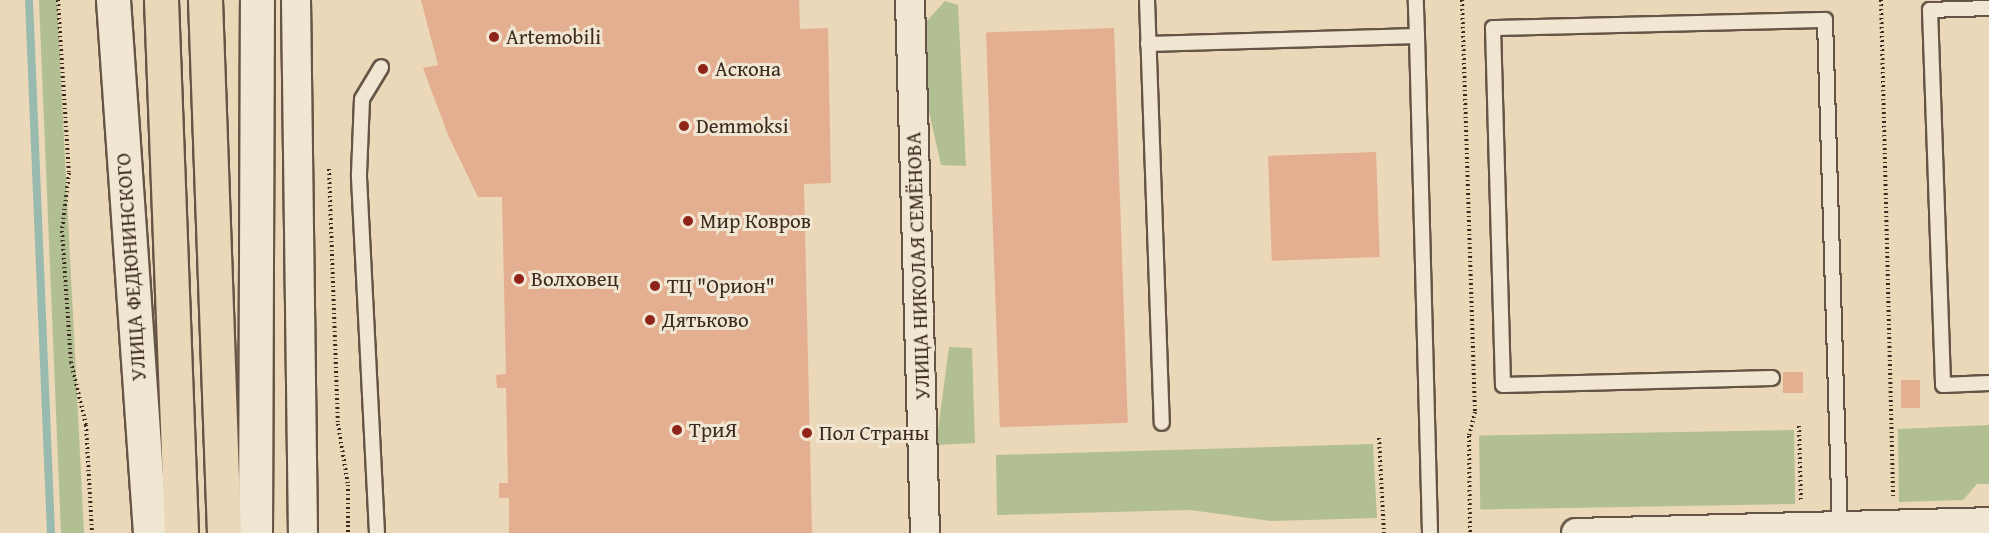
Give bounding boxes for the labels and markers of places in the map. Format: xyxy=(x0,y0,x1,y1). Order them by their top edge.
place label: Artemobili xyxy=(506,24,601,50)
marker: Artemobili xyxy=(487,30,501,44)
place label: Аскона xyxy=(715,56,781,82)
marker: Аскона xyxy=(696,62,710,76)
place label: Demmoksi xyxy=(696,113,789,139)
marker: Demmoksi xyxy=(677,119,691,133)
place label: Мир Ковров xyxy=(700,208,811,234)
marker: Мир Ковров xyxy=(681,214,695,228)
place label: Волховец xyxy=(531,266,619,292)
marker: Волховец xyxy=(512,272,526,286)
place label: ТЦ "Орион" xyxy=(667,273,775,299)
marker: ТЦ "Орион" xyxy=(648,279,662,293)
place label: Дятьково xyxy=(662,307,749,333)
marker: Дятьково xyxy=(643,313,657,327)
place label: ТриЯ xyxy=(689,417,737,443)
place label: Пол Страны xyxy=(819,420,929,446)
marker: ТриЯ xyxy=(670,423,684,437)
marker: Пол Страны xyxy=(800,426,814,440)

